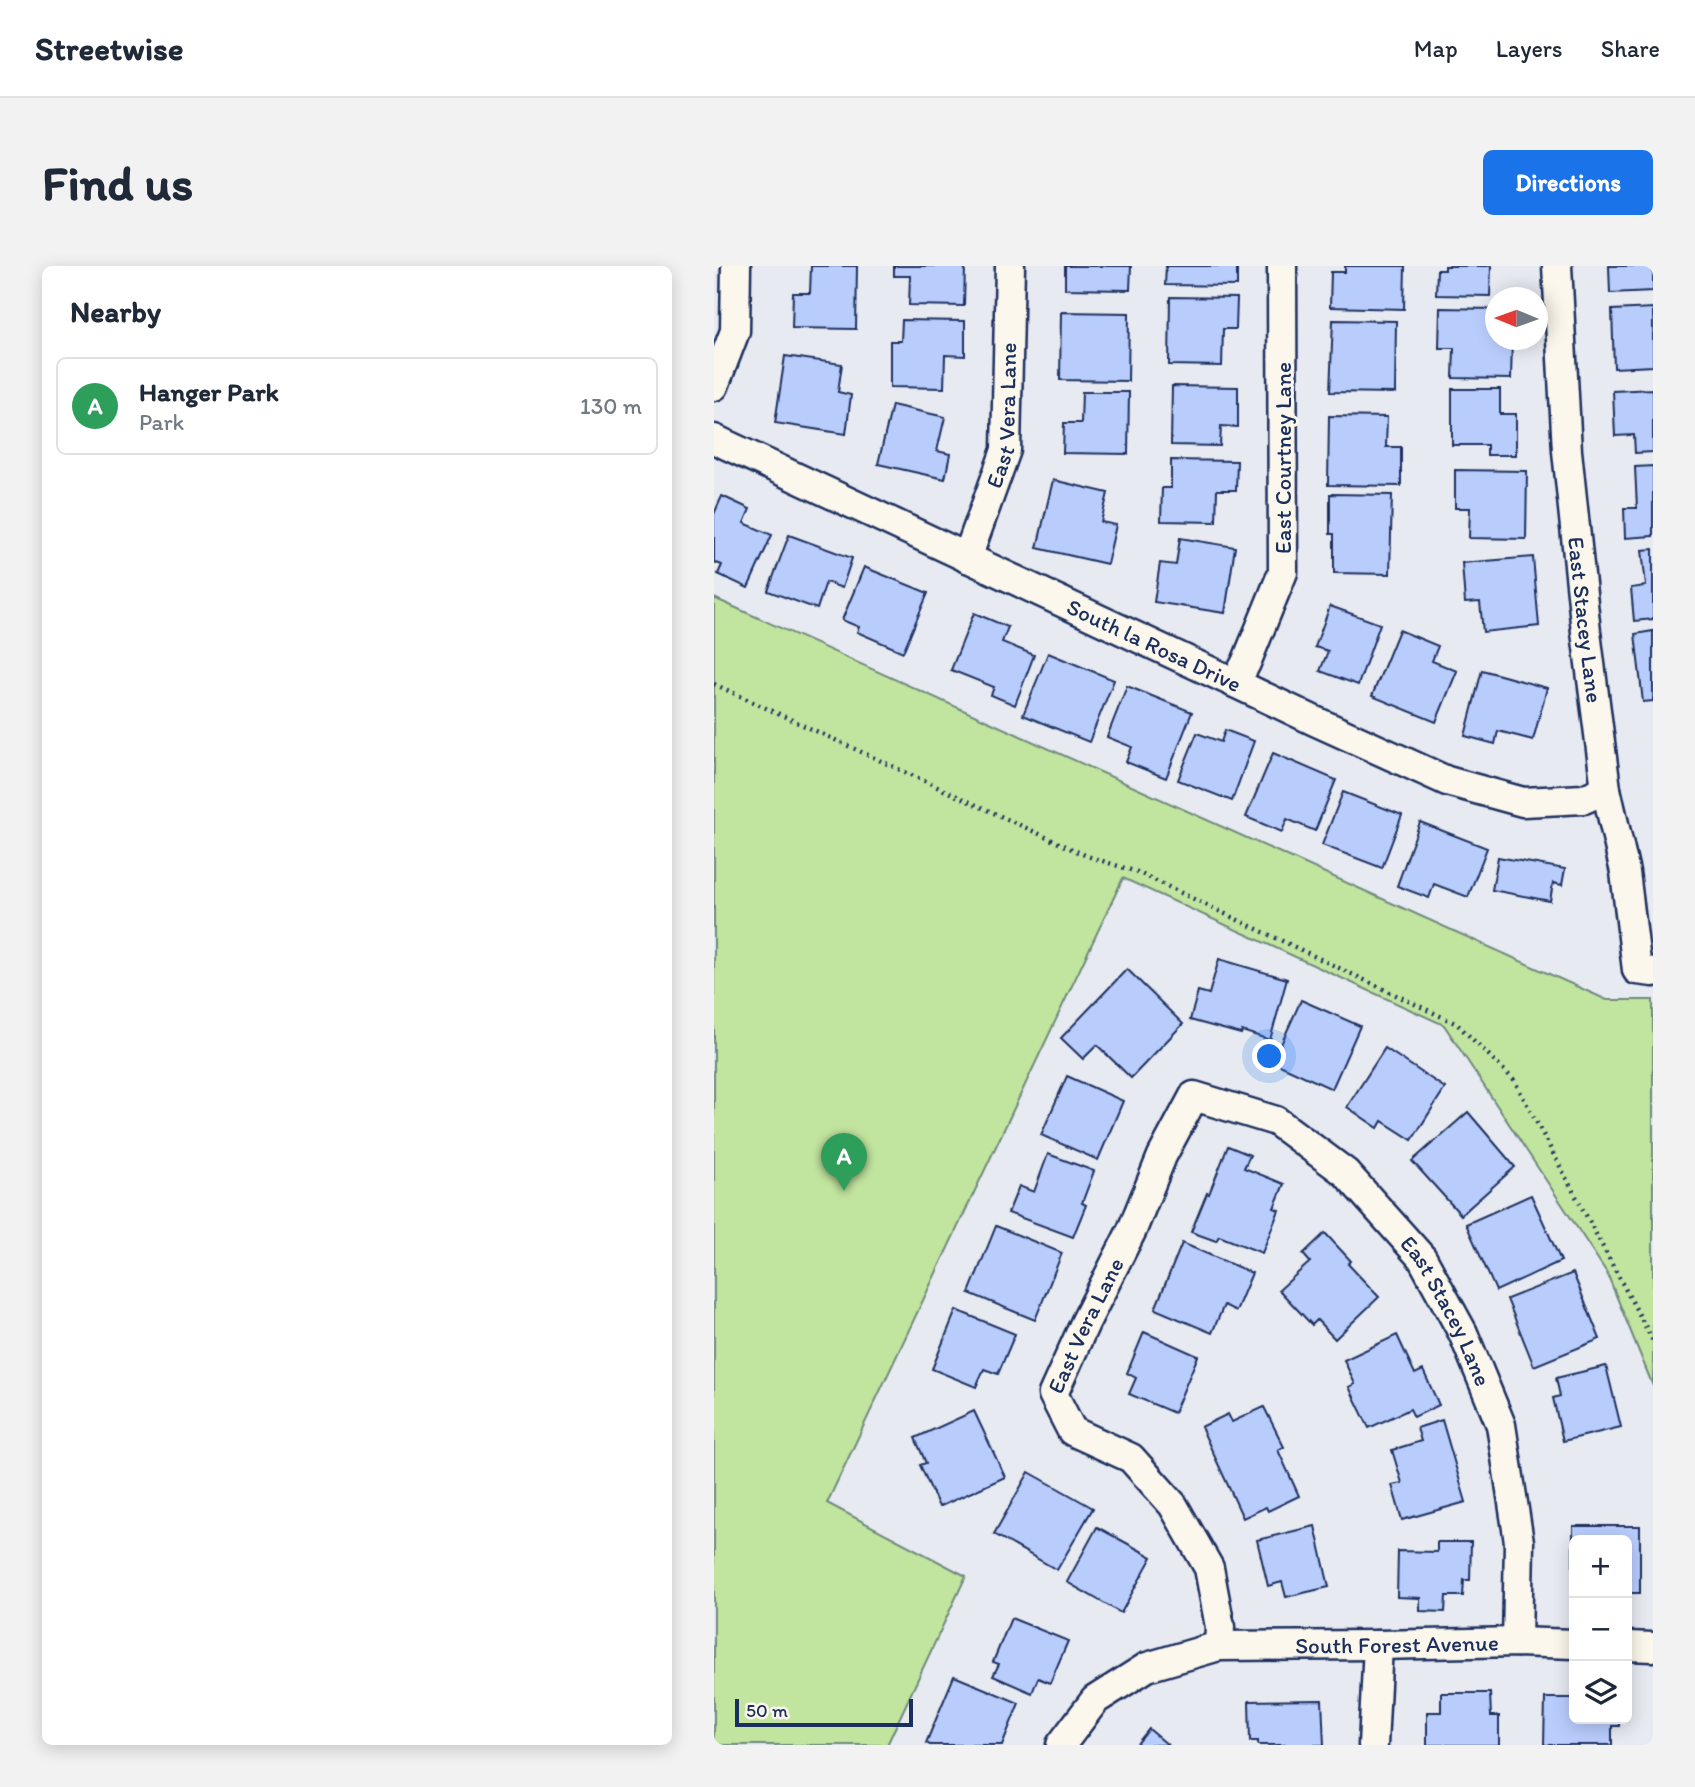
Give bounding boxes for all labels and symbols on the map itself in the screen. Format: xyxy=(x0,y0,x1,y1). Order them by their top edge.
north arrow xyxy=(1485,287,1548,350)
street label: East Vera Lane xyxy=(979,342,1022,492)
street label: East Courtney Lane xyxy=(1269,362,1297,554)
street label: East Stacey Lane xyxy=(1562,535,1609,704)
street label: South la Rosa Drive xyxy=(1062,592,1246,698)
your location xyxy=(1252,1039,1286,1073)
pin: A xyxy=(821,1133,867,1191)
street label: East Stacey Lane xyxy=(1395,1230,1497,1390)
street label: East Vera Lane xyxy=(1041,1253,1130,1398)
street label: South Forest Avenue xyxy=(1295,1628,1499,1660)
scale bar xyxy=(735,1696,914,1728)

